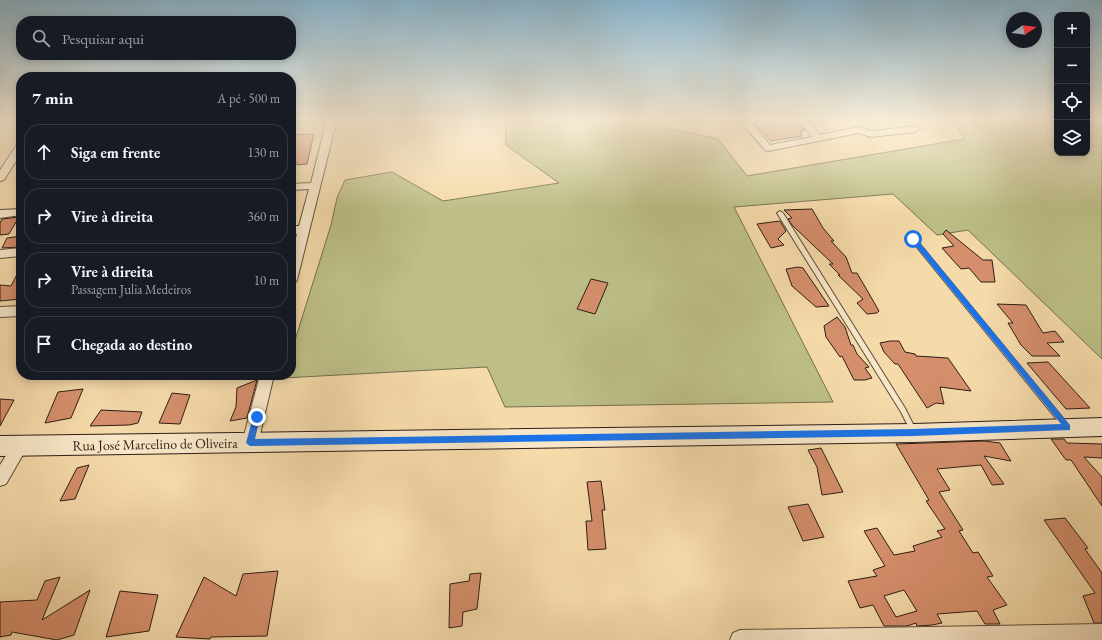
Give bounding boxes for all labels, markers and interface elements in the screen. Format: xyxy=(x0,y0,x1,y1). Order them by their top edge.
north arrow xyxy=(1006,12,1042,48)
map controls xyxy=(1054,12,1090,156)
button: + xyxy=(1054,12,1090,48)
search box xyxy=(16,16,296,60)
icon: search xyxy=(30,27,52,49)
text: Pesquisar aqui xyxy=(62,29,144,48)
button: − xyxy=(1054,48,1090,84)
button: locate xyxy=(1054,84,1090,120)
text: 7 min xyxy=(32,87,73,109)
text: A pé · 500 m xyxy=(217,90,280,107)
button: layers xyxy=(1054,120,1090,156)
icon: ahead xyxy=(33,141,55,163)
text: Siga em frente xyxy=(71,143,160,162)
text: 130 m xyxy=(248,144,279,161)
icon: right xyxy=(33,205,55,227)
text: Vire à direita xyxy=(71,207,153,226)
text: 360 m xyxy=(248,208,279,225)
route start xyxy=(904,230,922,248)
text: Vire à direita xyxy=(71,262,153,281)
icon: right xyxy=(33,269,55,291)
text: 10 m xyxy=(254,272,279,289)
text: Passagem Julia Medeiros xyxy=(71,281,191,298)
icon: arrive xyxy=(33,333,55,355)
text: Chegada ao destino xyxy=(71,335,192,354)
route end xyxy=(248,408,266,426)
street label: Rua José Marcelino de Oliveira xyxy=(72,434,238,454)

